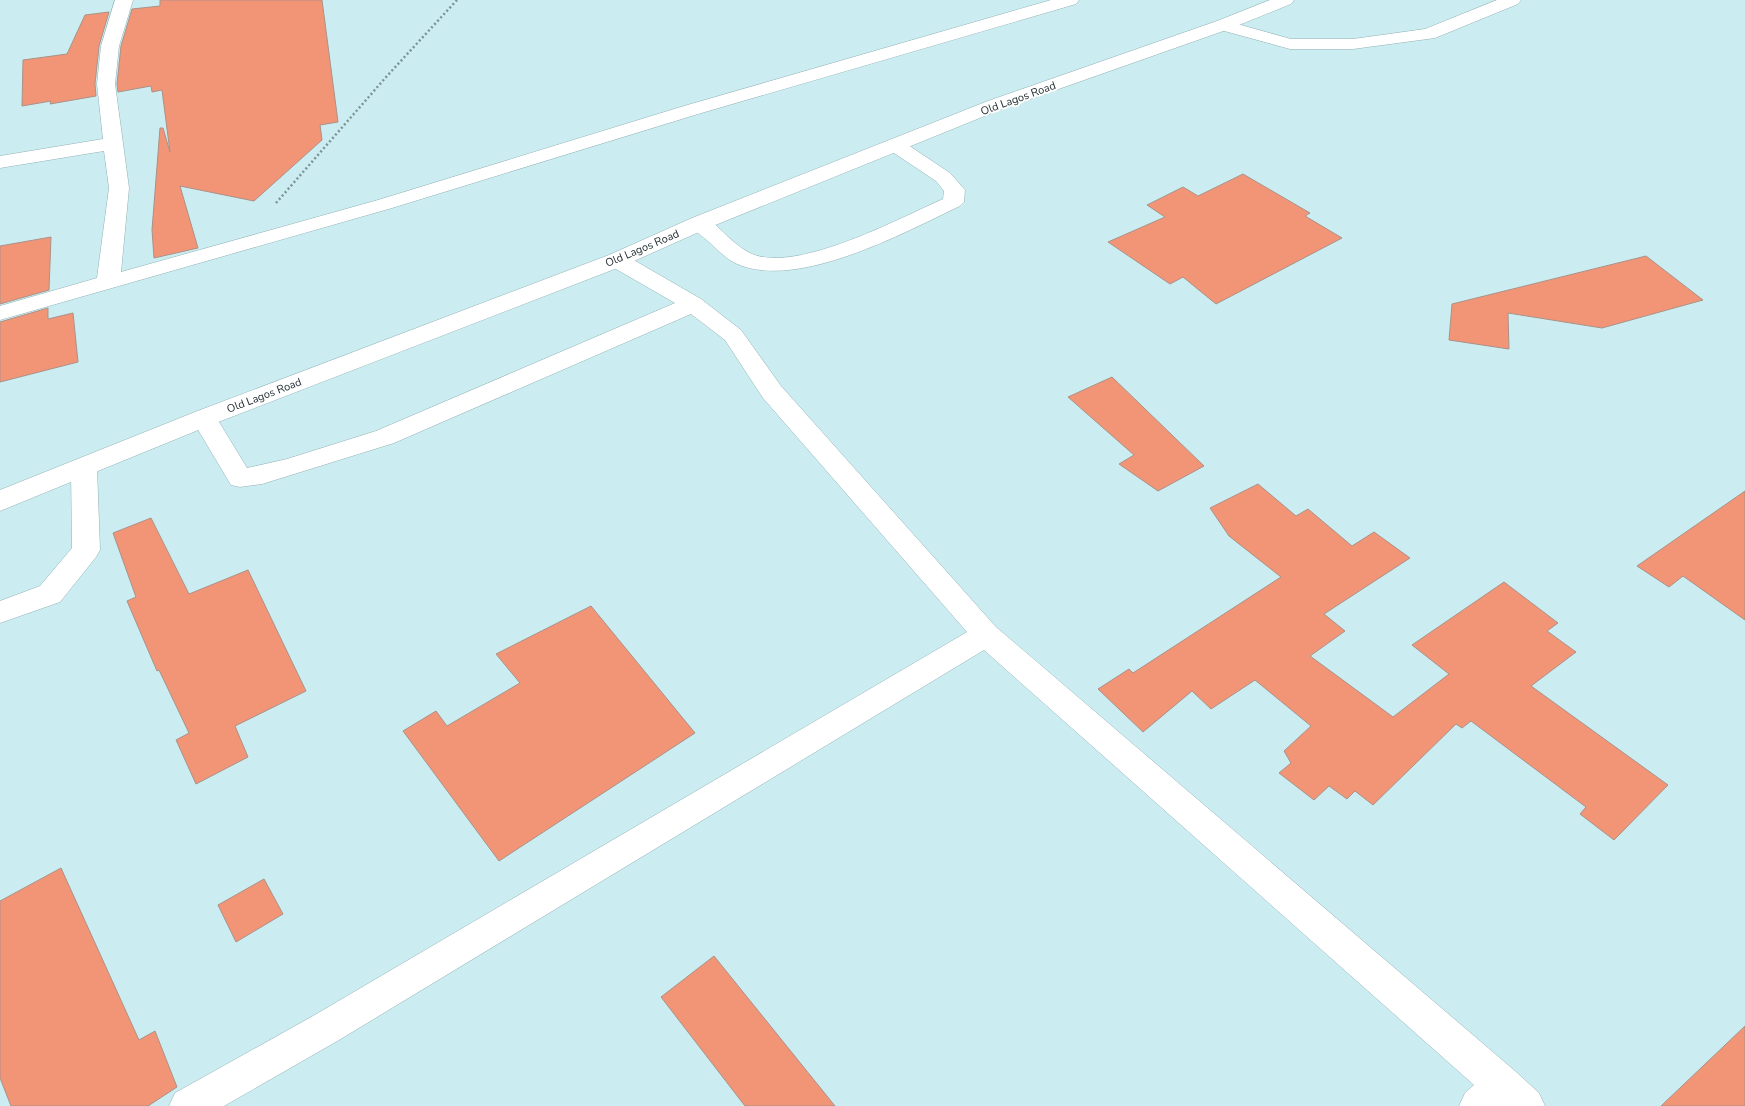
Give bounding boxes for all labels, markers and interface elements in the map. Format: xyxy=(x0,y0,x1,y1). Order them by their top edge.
street label: Old Lagos Road xyxy=(979,78,1058,119)
street label: Old Lagos Road xyxy=(603,226,681,271)
street label: Old Lagos Road xyxy=(225,374,304,417)

